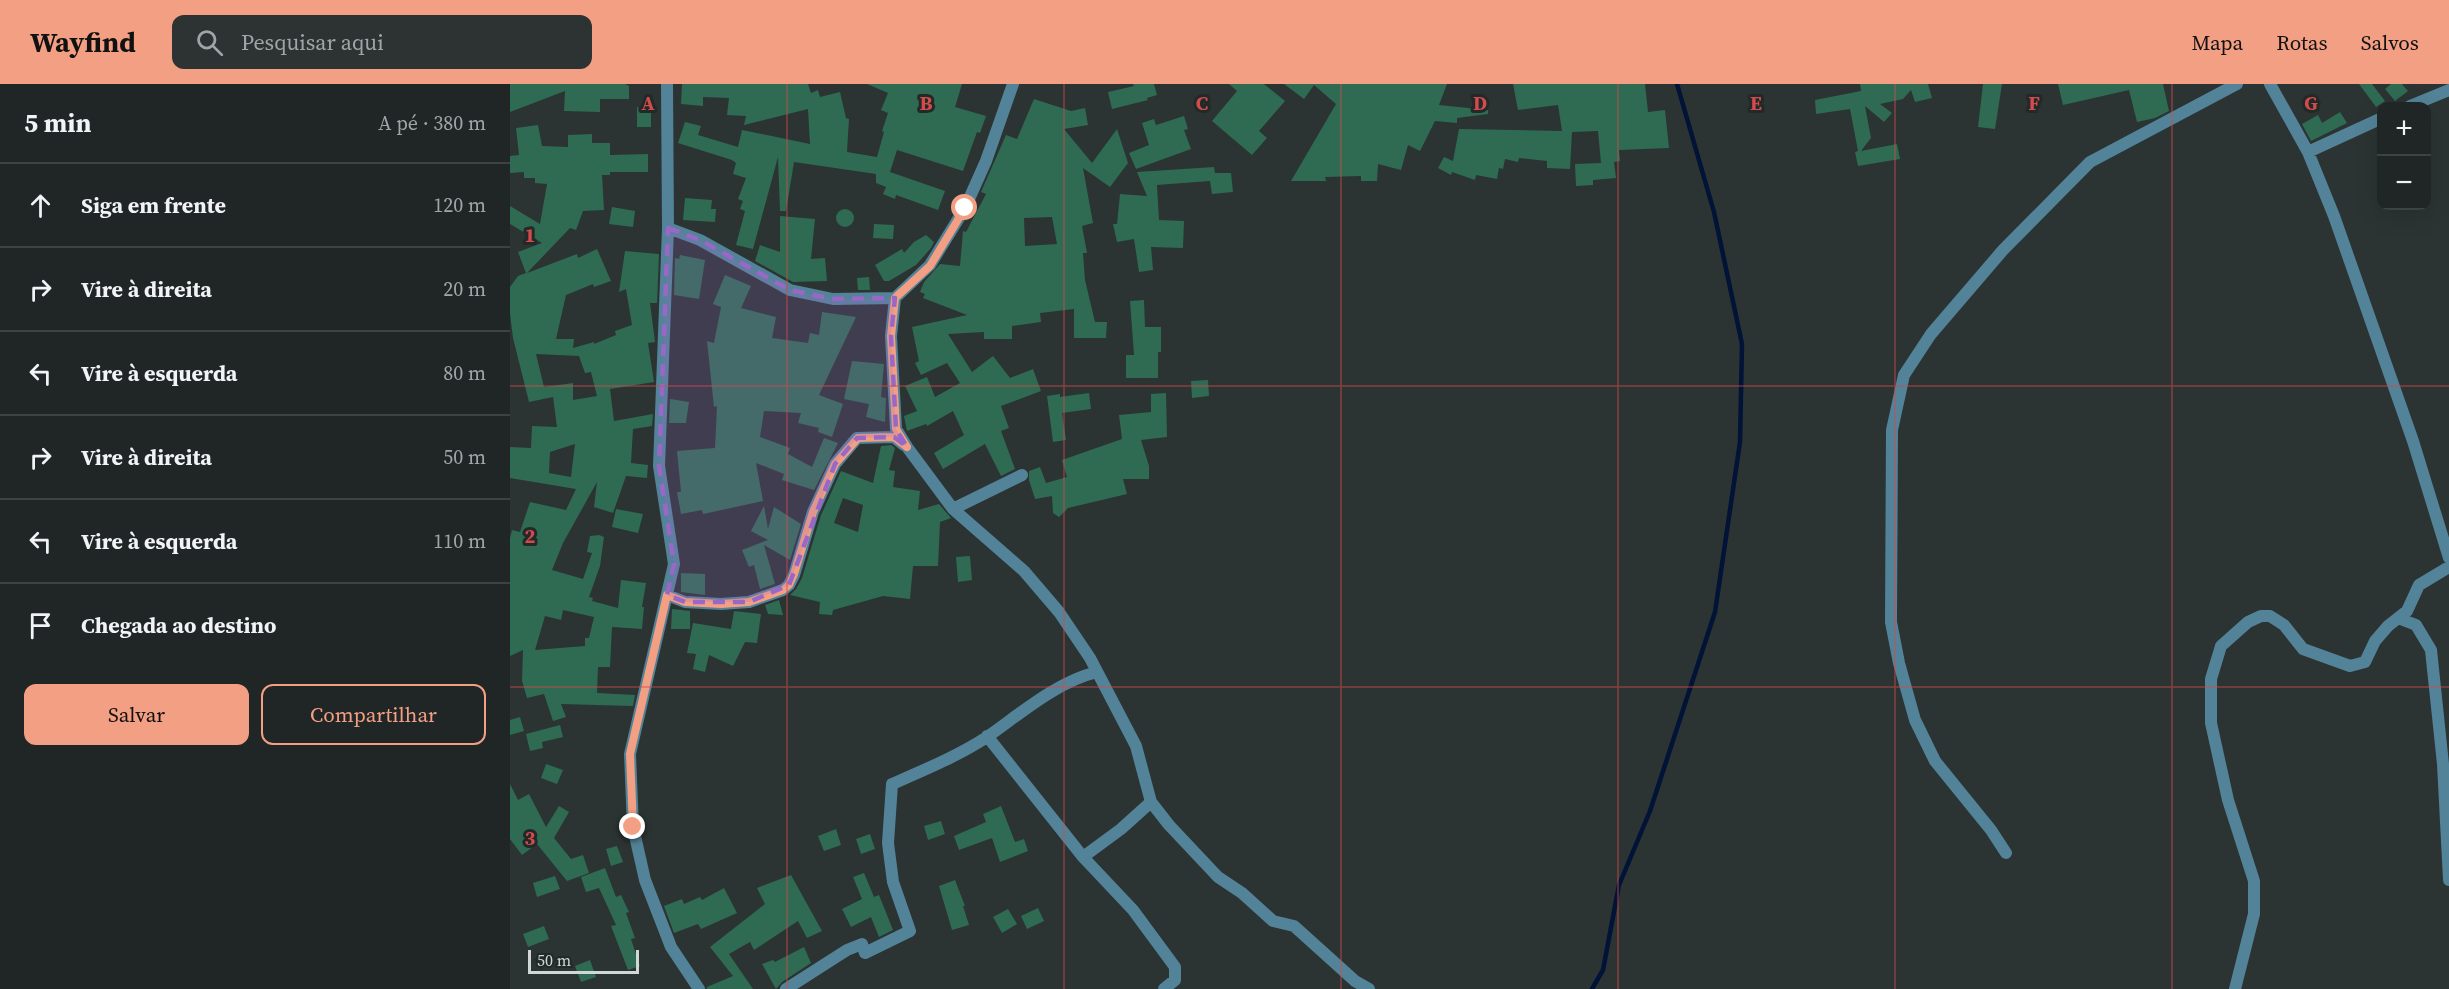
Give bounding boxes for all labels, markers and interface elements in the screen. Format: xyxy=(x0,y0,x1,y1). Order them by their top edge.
search box xyxy=(172,15,592,69)
text: Wayfind xyxy=(30,23,136,61)
icon: search xyxy=(193,26,226,59)
text: Pesquisar aqui xyxy=(241,27,384,57)
text: Mapa xyxy=(2192,28,2243,57)
text: Rotas xyxy=(2276,28,2328,57)
text: Salvos xyxy=(2361,28,2419,57)
text: A xyxy=(641,89,655,117)
text: B xyxy=(919,89,933,117)
text: C xyxy=(1196,89,1208,117)
text: D xyxy=(1473,89,1487,117)
text: E xyxy=(1750,89,1762,117)
text: F xyxy=(2028,89,2040,117)
text: G xyxy=(2304,89,2318,117)
map controls xyxy=(2377,102,2431,210)
button: + xyxy=(2377,102,2431,156)
text: 5 min xyxy=(24,105,91,141)
text: A pé · 380 m xyxy=(378,109,486,137)
button: − xyxy=(2377,156,2431,210)
icon: ahead xyxy=(24,189,57,222)
text: Siga em frente xyxy=(81,190,226,220)
text: 120 m xyxy=(433,191,486,219)
route start xyxy=(951,194,977,220)
text: 1 xyxy=(525,221,535,249)
icon: right xyxy=(24,273,57,306)
text: Vire à direita xyxy=(81,274,212,304)
text: 20 m xyxy=(443,275,486,303)
icon: left xyxy=(24,357,57,390)
text: Vire à esquerda xyxy=(81,358,237,388)
text: 80 m xyxy=(443,359,486,387)
icon: right xyxy=(24,441,57,474)
text: Vire à direita xyxy=(81,442,212,472)
text: 50 m xyxy=(443,443,486,471)
text: 2 xyxy=(525,522,536,550)
icon: left xyxy=(24,525,57,558)
text: Vire à esquerda xyxy=(81,526,237,556)
text: 110 m xyxy=(433,527,486,555)
icon: arrive xyxy=(24,609,57,642)
text: Chegada ao destino xyxy=(81,610,276,640)
button: Salvar xyxy=(24,684,249,745)
button: Compartilhar xyxy=(261,684,486,745)
route end xyxy=(619,813,645,839)
text: 3 xyxy=(525,824,536,852)
scale bar xyxy=(528,947,639,974)
text: 50 m xyxy=(537,949,571,971)

